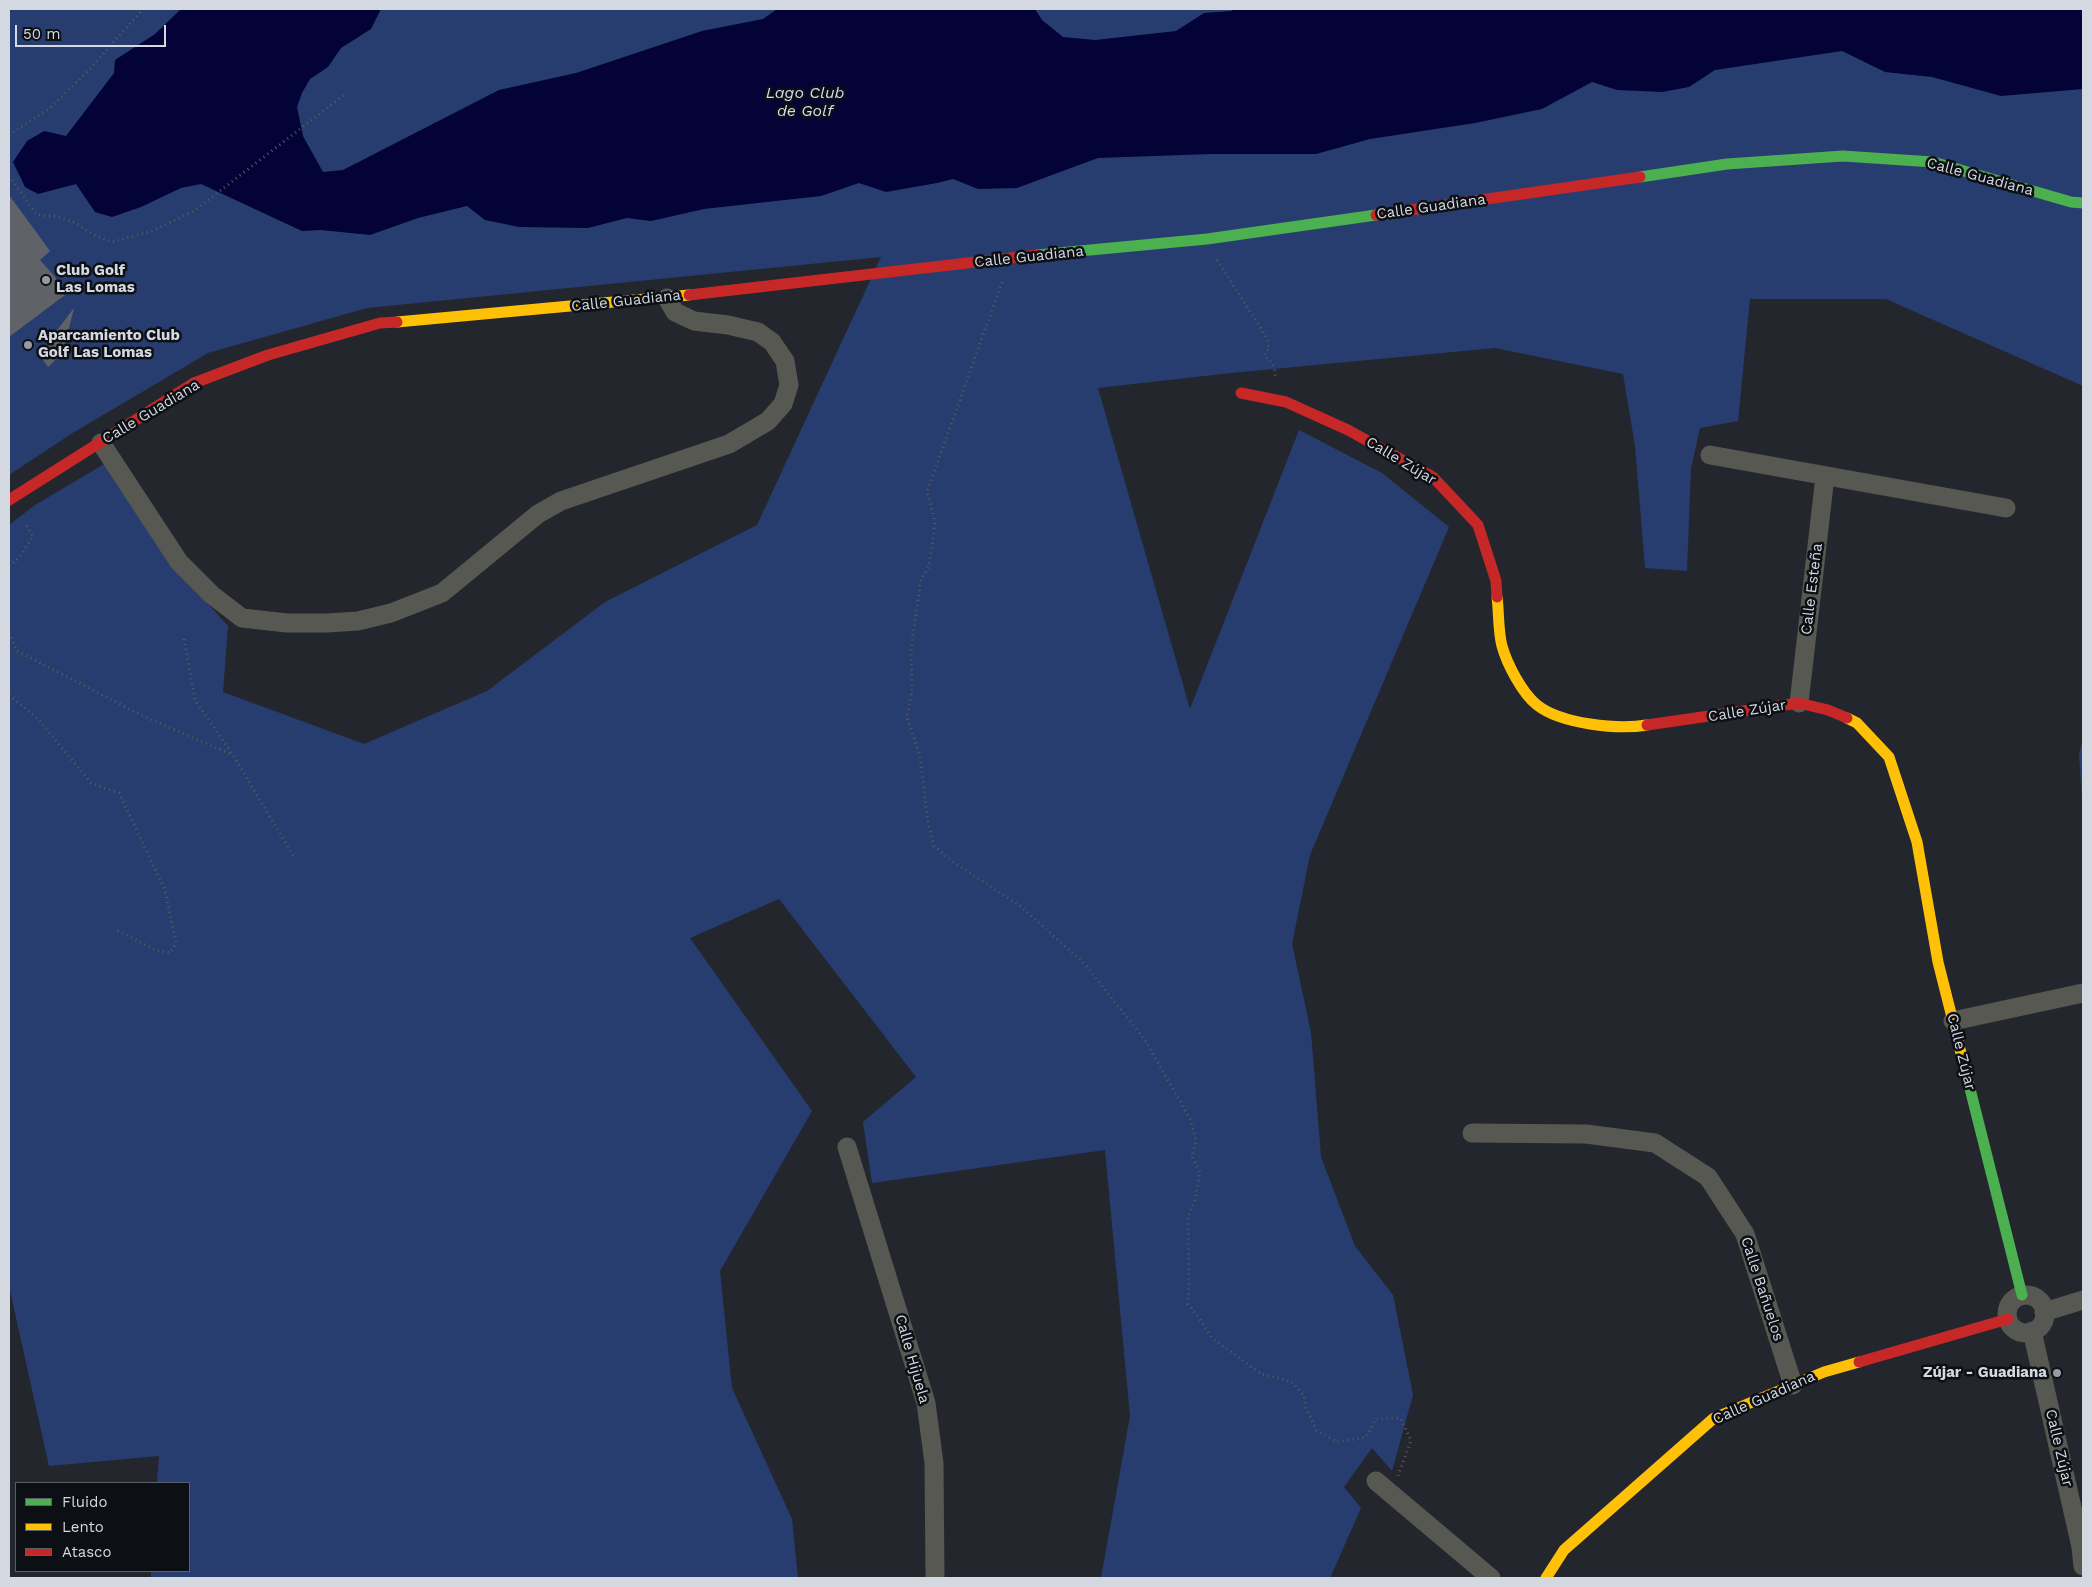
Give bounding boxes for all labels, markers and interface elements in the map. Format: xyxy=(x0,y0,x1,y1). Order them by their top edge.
scale bar xyxy=(18,15,169,47)
text: 50 m xyxy=(23,25,60,43)
water label: Lago Club de Golf xyxy=(766,83,844,121)
street label: Calle Guadiana xyxy=(1925,154,2035,200)
street label: Calle Guadiana xyxy=(1375,190,1487,224)
street label: Calle Guadiana xyxy=(973,242,1085,272)
place label: Club Golf Las Lomas xyxy=(56,262,135,297)
marker: Club Golf Las Lomas xyxy=(40,274,52,286)
street label: Calle Guadiana xyxy=(570,286,682,316)
place label: Aparcamiento Club Golf Las Lomas xyxy=(38,327,180,362)
marker: Aparcamiento Club Golf Las Lomas xyxy=(22,339,34,351)
street label: Calle Guadiana xyxy=(99,376,203,448)
street label: Calle Zújar xyxy=(1363,433,1439,489)
street label: Calle Esteña xyxy=(1797,542,1827,636)
street label: Calle Zújar xyxy=(1707,696,1787,726)
street label: Calle Zújar xyxy=(1943,1012,1979,1092)
street label: Calle Bañuelos xyxy=(1737,1235,1787,1343)
street label: Calle Hijuela xyxy=(891,1312,933,1406)
place label: Zújar - Guadiana xyxy=(1923,1364,2047,1382)
street label: Calle Guadiana xyxy=(1710,1367,1818,1429)
marker: Zújar - Guadiana xyxy=(2051,1367,2063,1379)
street label: Calle Zújar xyxy=(2041,1408,2077,1488)
legend xyxy=(15,1482,190,1572)
text: Fluido xyxy=(62,1493,107,1511)
text: Lento xyxy=(62,1518,104,1536)
text: Atasco xyxy=(62,1543,111,1561)

